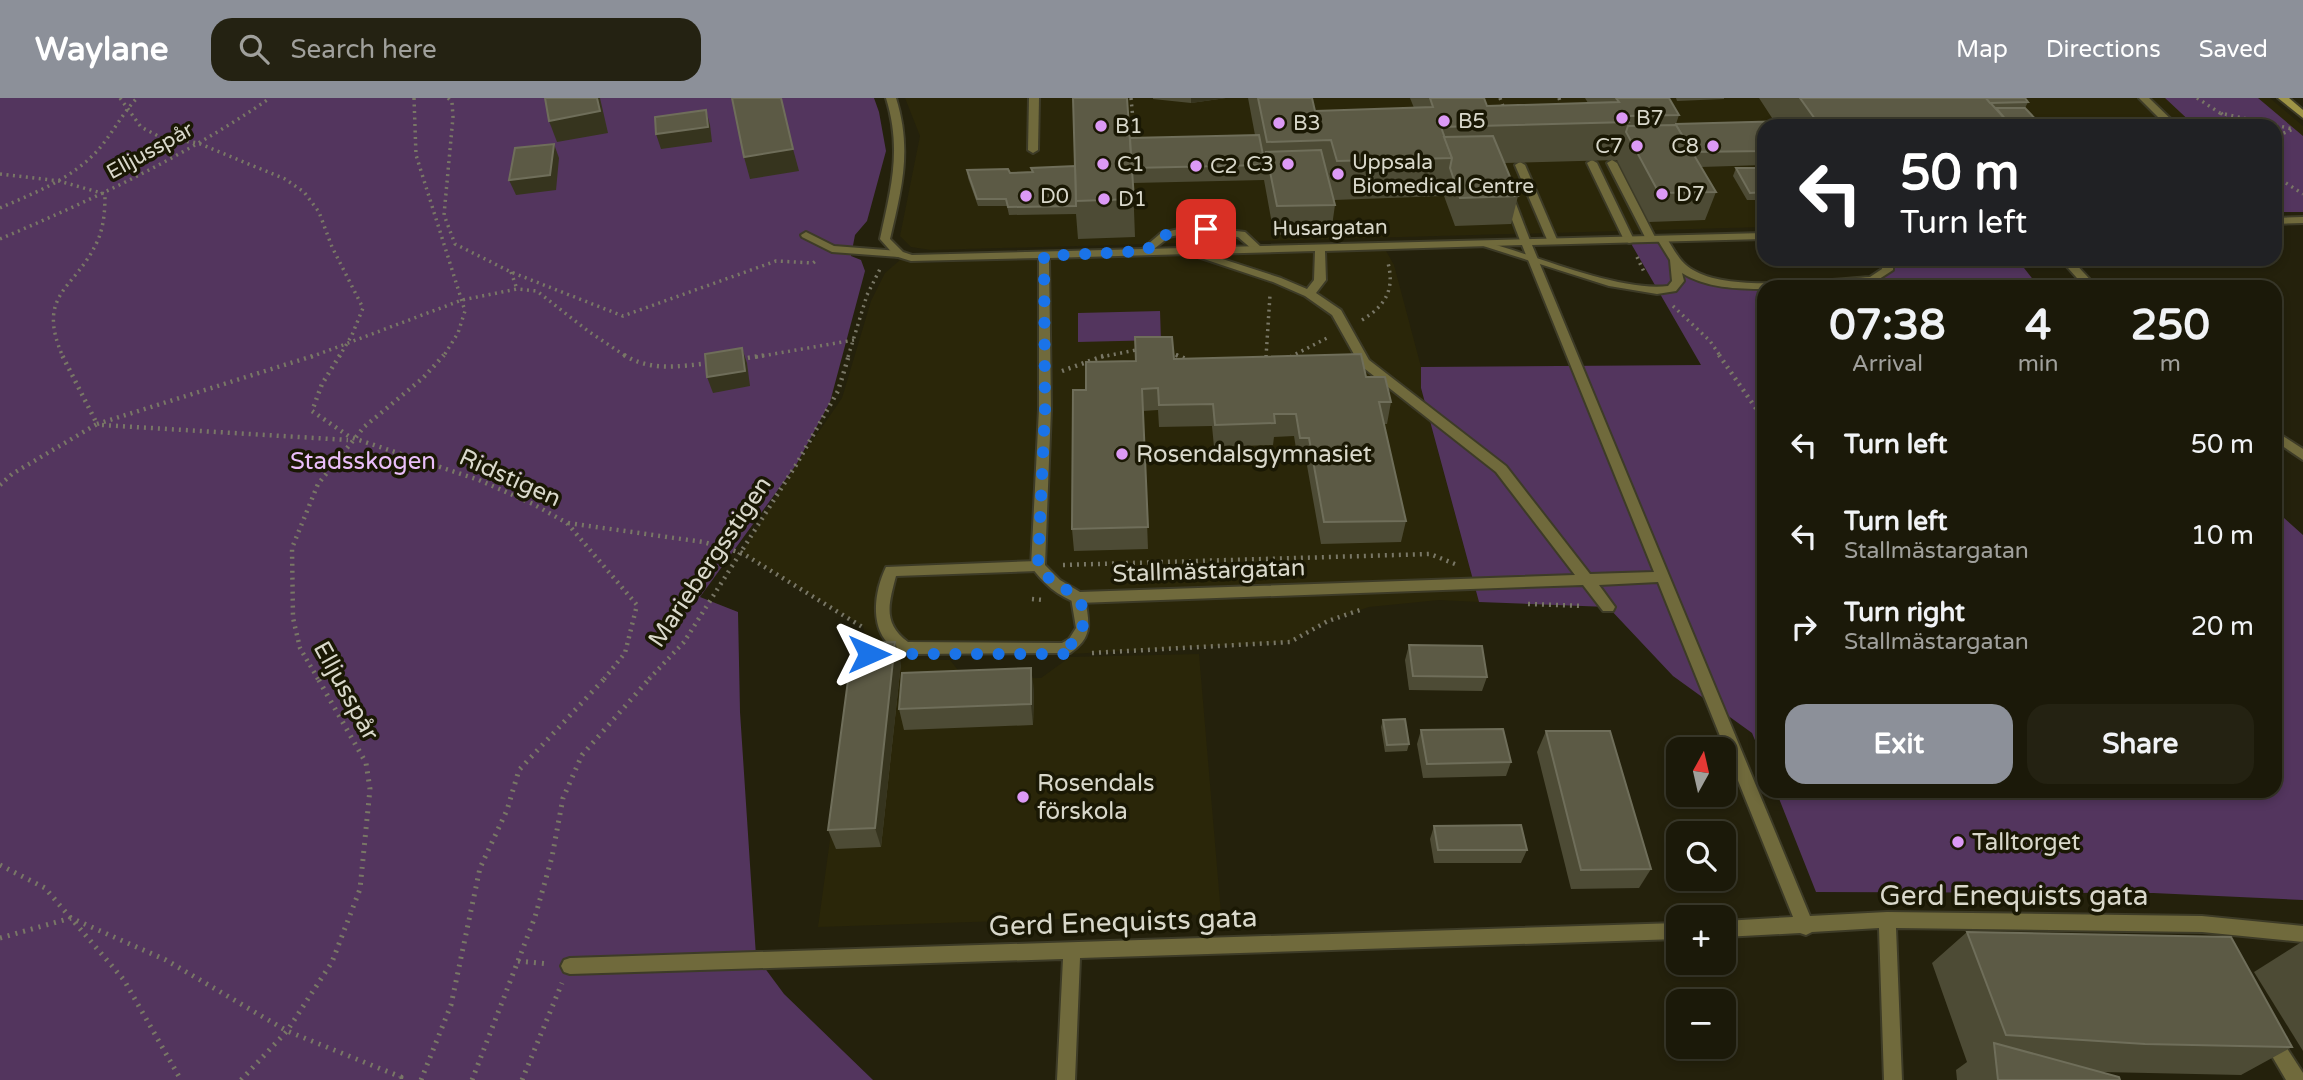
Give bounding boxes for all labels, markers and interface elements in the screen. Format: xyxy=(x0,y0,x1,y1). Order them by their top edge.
search box xyxy=(211,18,701,81)
text: Waylane xyxy=(35,30,169,69)
icon: search xyxy=(235,30,273,68)
text: Search here xyxy=(291,34,437,65)
text: Map xyxy=(1956,35,2008,64)
text: Directions xyxy=(2046,35,2161,64)
text: Saved xyxy=(2199,35,2268,64)
place label: B7 xyxy=(1636,106,1664,131)
place label: B5 xyxy=(1458,109,1486,134)
marker: B7 xyxy=(1614,110,1630,126)
place label: B3 xyxy=(1293,111,1321,136)
marker: B5 xyxy=(1436,113,1452,129)
place label: B1 xyxy=(1115,114,1143,139)
marker: B3 xyxy=(1271,115,1287,131)
street label: Elljusspår xyxy=(102,117,198,185)
marker: B1 xyxy=(1093,118,1109,134)
place label: C7 xyxy=(1595,134,1623,159)
place label: C8 xyxy=(1671,134,1699,159)
marker: C7 xyxy=(1629,138,1645,154)
marker: C8 xyxy=(1705,138,1721,154)
text: 50 m xyxy=(1900,144,2019,203)
icon: left xyxy=(1785,147,1876,238)
place label: Uppsala Biomedical Centre xyxy=(1352,150,1534,199)
place label: C1 xyxy=(1117,152,1145,177)
place label: C3 xyxy=(1246,152,1274,177)
place label: C2 xyxy=(1210,154,1238,179)
marker: C1 xyxy=(1095,156,1111,172)
marker: C3 xyxy=(1280,156,1296,172)
marker: C2 xyxy=(1188,158,1204,174)
marker: Uppsala Biomedical Centre xyxy=(1330,166,1346,182)
place label: D7 xyxy=(1676,182,1705,207)
place label: D0 xyxy=(1040,184,1069,209)
marker: D7 xyxy=(1654,186,1670,202)
place label: D1 xyxy=(1118,187,1147,212)
marker: D0 xyxy=(1018,188,1034,204)
marker: D1 xyxy=(1096,191,1112,207)
pin xyxy=(1176,199,1236,259)
text: Turn left xyxy=(1900,204,2027,242)
icon: arrive xyxy=(1187,210,1225,248)
street label: Husargatan xyxy=(1272,214,1388,242)
text: 07:38 xyxy=(1829,300,1946,351)
text: 4 xyxy=(2025,300,2051,351)
text: 250 xyxy=(2131,300,2210,351)
text: Arrival xyxy=(1852,350,1923,378)
text: min xyxy=(2018,350,2059,378)
text: m xyxy=(2160,350,2181,378)
icon: left xyxy=(1785,426,1823,464)
text: Turn left xyxy=(1844,429,1947,460)
text: 50 m xyxy=(2191,429,2254,460)
place label: Rosendalsgymnasiet xyxy=(1136,440,1372,469)
street label: Ridstigen xyxy=(455,443,565,513)
marker: Rosendalsgymnasiet xyxy=(1114,446,1130,462)
park label: Stadsskogen xyxy=(290,447,436,476)
street label: Mariebergsstigen xyxy=(642,471,778,653)
text: Turn left xyxy=(1844,506,1947,537)
icon: left xyxy=(1785,517,1823,555)
text: 10 m xyxy=(2191,520,2254,551)
text: Stallmästargatan xyxy=(1844,537,2029,565)
street label: Stallmästargatan xyxy=(1112,553,1306,589)
text: Turn right xyxy=(1844,597,1965,628)
icon: right xyxy=(1785,608,1823,646)
text: 20 m xyxy=(2191,611,2254,642)
position arrow xyxy=(832,617,906,691)
text: Stallmästargatan xyxy=(1844,628,2029,656)
street label: Elljusspår xyxy=(307,636,385,746)
button: Exit xyxy=(1785,704,2013,784)
button: Share xyxy=(2027,704,2254,784)
north arrow xyxy=(1666,737,1736,807)
map controls xyxy=(1666,737,1736,1059)
place label: Rosendals förskola xyxy=(1037,769,1155,826)
marker: Rosendals förskola xyxy=(1015,789,1031,805)
button: search xyxy=(1666,821,1736,891)
place label: Talltorget xyxy=(1972,828,2080,857)
marker: Talltorget xyxy=(1950,834,1966,850)
street label: Gerd Enequists gata xyxy=(1880,879,2148,913)
street label: Gerd Enequists gata xyxy=(988,900,1258,944)
button: + xyxy=(1666,905,1736,975)
button: − xyxy=(1666,989,1736,1059)

